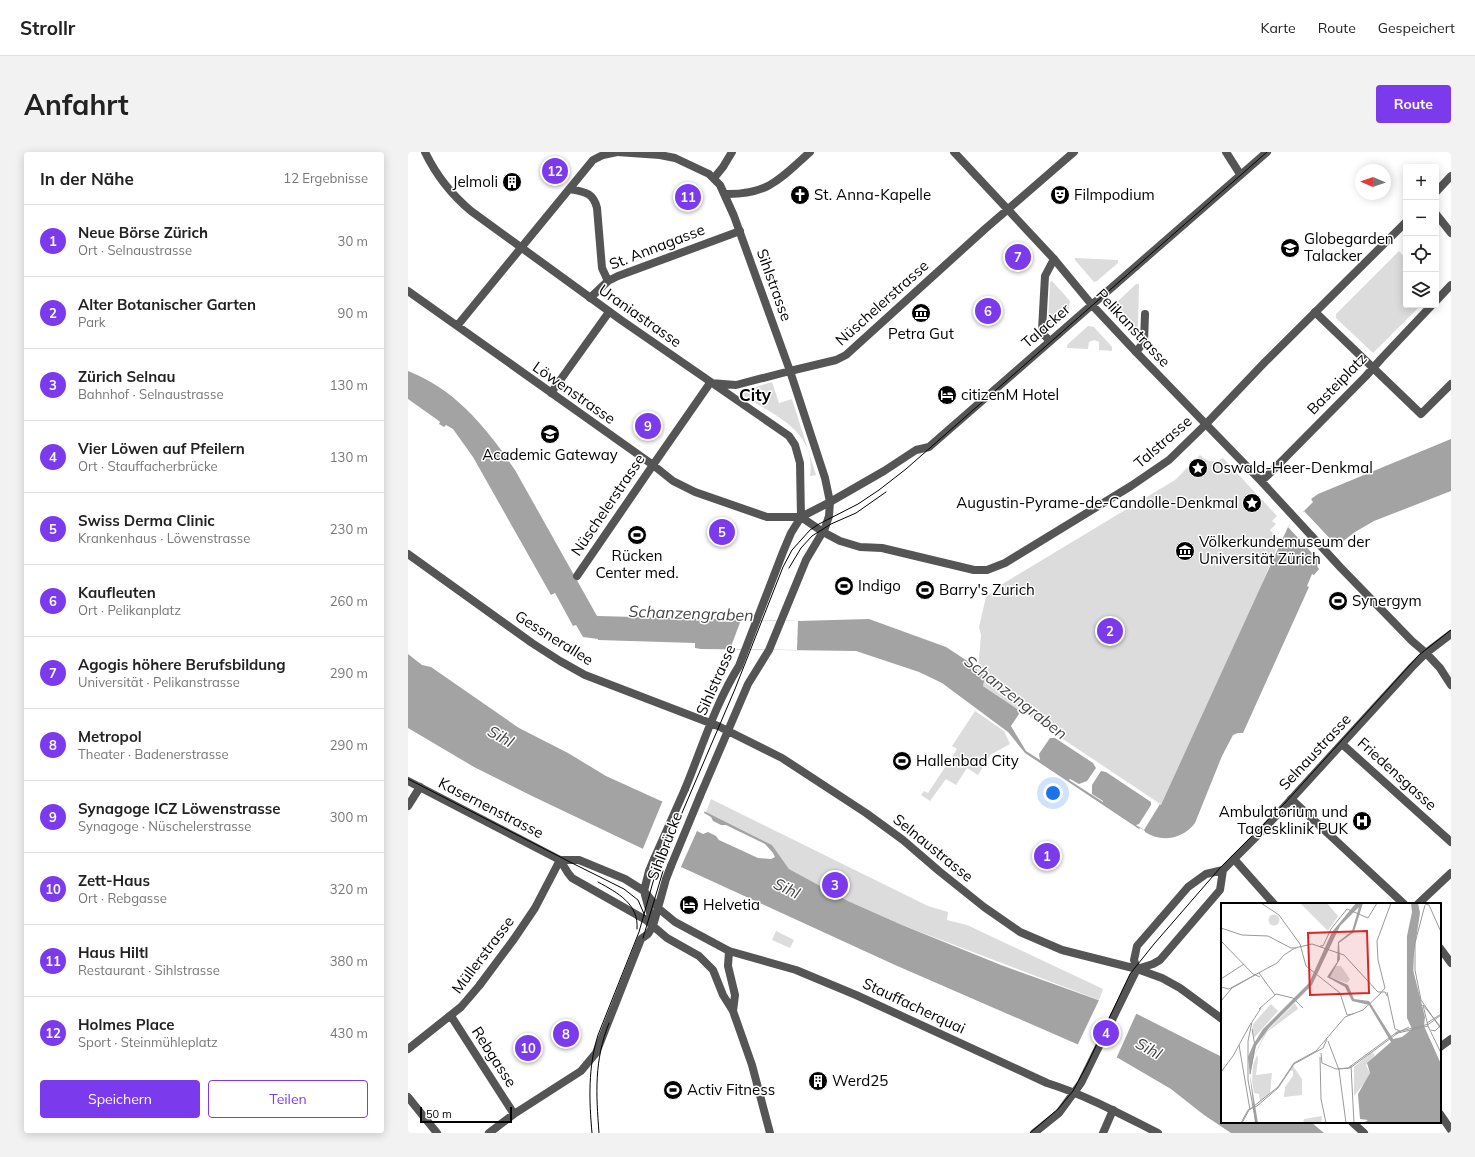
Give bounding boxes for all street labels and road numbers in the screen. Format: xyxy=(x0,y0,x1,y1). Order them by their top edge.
street label: St. Annagasse xyxy=(606,220,707,273)
street label: Sihlstrasse xyxy=(753,246,796,323)
street label: Nüschelerstrasse xyxy=(831,256,932,349)
street label: Uraniastrasse xyxy=(595,280,685,351)
street label: Pelikanstrasse xyxy=(1092,285,1174,371)
street label: Talacker xyxy=(1018,299,1074,352)
street label: Basteiplatz xyxy=(1303,349,1371,418)
street label: Löwenstrasse xyxy=(529,357,619,428)
street label: Talstrasse xyxy=(1130,411,1196,472)
street label: Nüschelerstrasse xyxy=(566,450,649,559)
street label: Gessnerallee xyxy=(512,606,597,669)
street label: Sihlstrasse xyxy=(692,642,740,718)
street label: Selnaustrasse xyxy=(1274,710,1355,794)
street label: Friedensgasse xyxy=(1354,733,1441,814)
street label: Kasernenstrasse xyxy=(436,773,547,842)
street label: Sihlbrücke xyxy=(643,809,686,883)
street label: Selnaustrasse xyxy=(889,810,977,886)
street label: Müllerstrasse xyxy=(447,912,518,997)
street label: Stauffacherquai xyxy=(860,973,969,1038)
street label: Rebgasse xyxy=(468,1023,521,1091)

